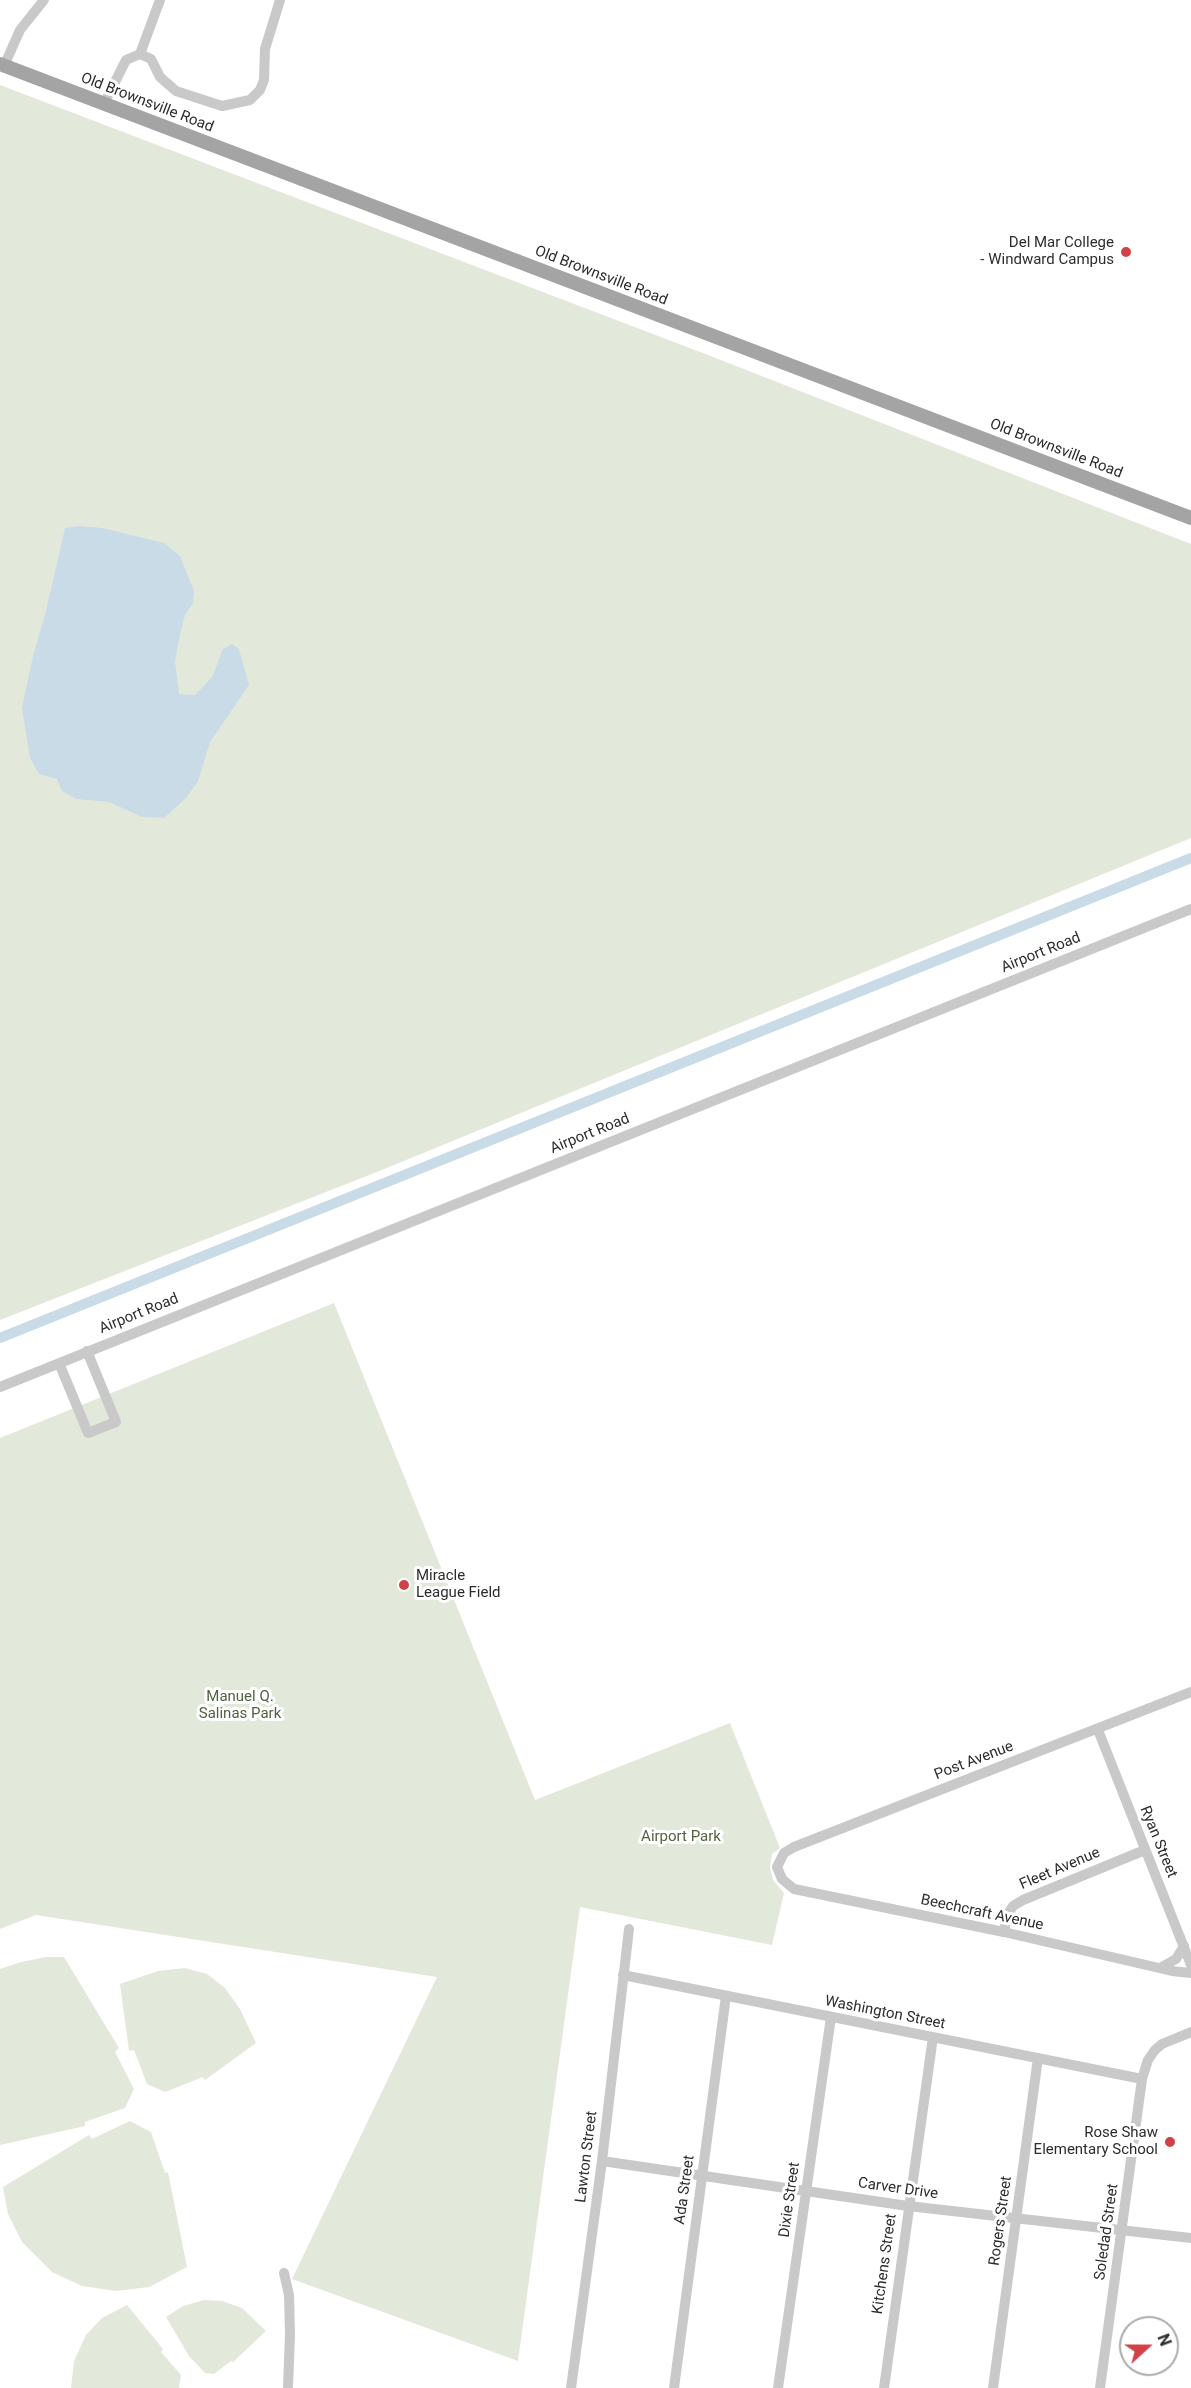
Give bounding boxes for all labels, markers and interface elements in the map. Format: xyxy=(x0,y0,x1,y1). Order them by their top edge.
street label: Old Brownsville Road xyxy=(78,69,216,137)
place label: Del Mar College - Windward Campus xyxy=(980,234,1114,269)
street label: Old Brownsville Road xyxy=(532,242,670,310)
marker: Del Mar College - Windward Campus xyxy=(1119,245,1133,259)
street label: Old Brownsville Road xyxy=(987,415,1125,483)
street label: Airport Road xyxy=(999,929,1083,977)
street label: Airport Road xyxy=(548,1110,632,1158)
street label: Airport Road xyxy=(97,1290,181,1338)
place label: Miracle League Field xyxy=(416,1567,501,1602)
marker: Miracle League Field xyxy=(397,1578,411,1592)
park label: Manuel Q. Salinas Park xyxy=(199,1688,281,1723)
street label: Post Avenue xyxy=(932,1738,1016,1784)
street label: Ryan Street xyxy=(1135,1803,1181,1881)
park label: Airport Park xyxy=(641,1828,721,1846)
street label: Fleet Avenue xyxy=(1017,1844,1103,1894)
street label: Beechcraft Avenue xyxy=(919,1891,1045,1935)
street label: Washington Street xyxy=(823,1992,947,2034)
street label: Lawton Street xyxy=(572,2110,602,2204)
place label: Rose Shaw Elementary School xyxy=(1034,2124,1158,2159)
marker: Rose Shaw Elementary School xyxy=(1163,2135,1177,2149)
street label: Ada Street xyxy=(671,2154,699,2226)
street label: Dixie Street xyxy=(776,2161,804,2239)
street label: Carver Drive xyxy=(857,2174,939,2204)
street label: Rogers Street xyxy=(986,2175,1016,2267)
street label: Soledad Street xyxy=(1091,2183,1123,2281)
street label: Kitchens Street xyxy=(869,2213,901,2315)
north arrow xyxy=(1119,2316,1179,2376)
text: N xyxy=(1154,2331,1175,2349)

